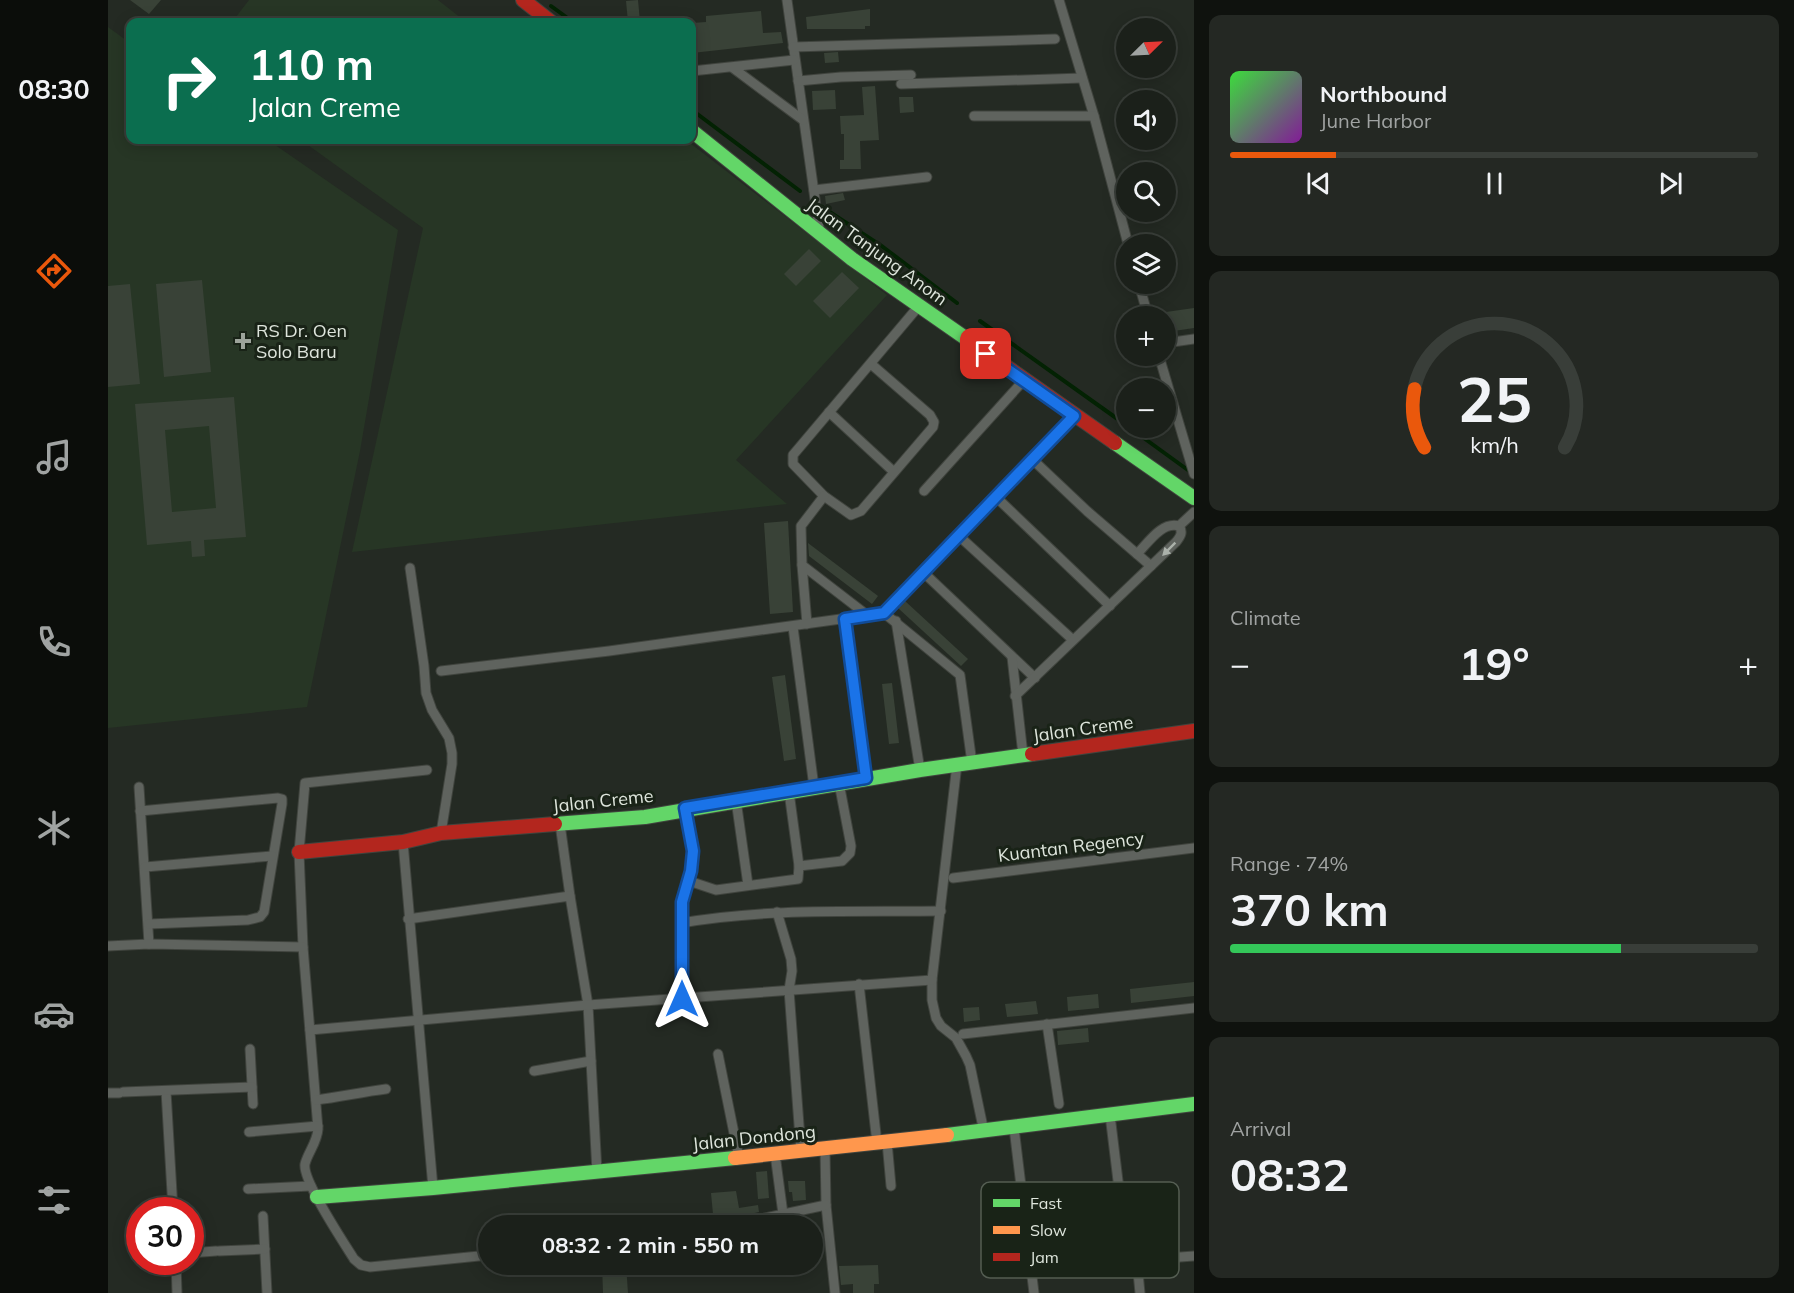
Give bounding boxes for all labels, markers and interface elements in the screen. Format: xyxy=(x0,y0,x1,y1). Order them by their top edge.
north arrow xyxy=(1116,18,1176,78)
map controls xyxy=(1116,18,1176,438)
text: 110 m xyxy=(249,38,374,91)
icon: right xyxy=(150,42,228,120)
text: 08:30 xyxy=(18,72,90,106)
text: Northbound xyxy=(1320,80,1447,108)
text: Jalan Creme xyxy=(249,90,401,124)
button: sound xyxy=(1116,90,1176,150)
text: June Harbor xyxy=(1320,108,1431,133)
button: search xyxy=(1116,162,1176,222)
icon: previous xyxy=(1302,167,1335,200)
icon: pause xyxy=(1478,167,1511,200)
icon: next xyxy=(1654,167,1687,200)
street label: Jalan Tanjung Anom xyxy=(802,193,952,310)
button: layers xyxy=(1116,234,1176,294)
icon: directions xyxy=(33,250,75,292)
button: + xyxy=(1116,306,1176,366)
place label: RS Dr. Oen Solo Baru xyxy=(256,319,347,363)
pin xyxy=(960,328,1011,379)
marker: RS Dr. Oen Solo Baru xyxy=(234,332,252,350)
icon: arrive xyxy=(969,337,1002,370)
text: 25 xyxy=(1457,359,1531,438)
button: − xyxy=(1116,378,1176,438)
text: km/h xyxy=(1470,431,1518,458)
icon: music xyxy=(33,436,75,478)
one-way arrow xyxy=(1162,542,1177,556)
text: Climate xyxy=(1230,605,1301,630)
icon: phone xyxy=(33,621,75,663)
text: 19° xyxy=(1458,635,1530,691)
text: − xyxy=(1230,643,1250,684)
text: + xyxy=(1738,643,1758,684)
street label: Jalan Creme xyxy=(1031,710,1135,747)
street label: Jalan Creme xyxy=(551,784,654,817)
icon: climate xyxy=(33,807,75,849)
street label: Kuantan Regency xyxy=(997,826,1146,867)
text: Range · 74% xyxy=(1230,851,1348,876)
text: 370 km xyxy=(1230,881,1389,937)
position arrow xyxy=(650,967,714,1031)
icon: car xyxy=(33,993,75,1035)
text: Arrival xyxy=(1230,1116,1291,1141)
street label: Jalan Dondong xyxy=(691,1120,817,1155)
text: 08:32 xyxy=(1230,1146,1349,1202)
icon: filters xyxy=(33,1179,75,1221)
legend xyxy=(981,1182,1179,1278)
text: Fast xyxy=(1030,1193,1062,1213)
speed limit sign: 30 xyxy=(126,1197,204,1275)
text: Slow xyxy=(1030,1220,1067,1240)
text: 08:32 · 2 min · 550 m xyxy=(542,1231,759,1259)
text: Jam xyxy=(1030,1247,1059,1267)

